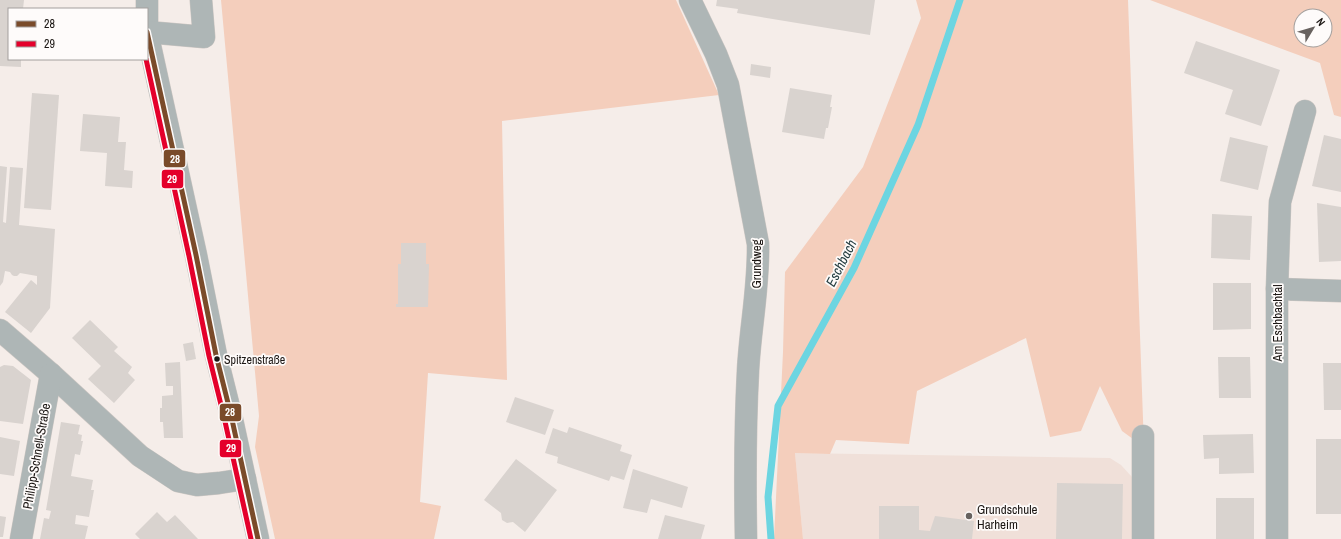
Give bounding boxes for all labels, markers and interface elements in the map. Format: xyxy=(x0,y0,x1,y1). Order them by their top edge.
legend xyxy=(8,8,148,60)
north arrow xyxy=(1293,8,1333,48)
text: N xyxy=(1313,15,1328,29)
text: 28 xyxy=(44,16,55,32)
text: 29 xyxy=(44,36,55,52)
line badge: 28 xyxy=(163,149,186,168)
text: 28 xyxy=(170,152,180,166)
line badge: 29 xyxy=(161,169,184,189)
text: 29 xyxy=(167,172,177,186)
water label: Eschbach xyxy=(822,236,860,290)
street label: Grundweg xyxy=(748,239,765,289)
street label: Am Eschbachtal xyxy=(1269,284,1286,363)
place label: Spitzenstraße xyxy=(224,352,285,368)
marker: Spitzenstraße xyxy=(212,354,222,364)
street label: Philipp-Schnell-Straße xyxy=(19,402,54,510)
line badge: 28 xyxy=(219,403,242,422)
text: 28 xyxy=(225,405,235,419)
line badge: 29 xyxy=(219,439,242,458)
text: 29 xyxy=(226,441,236,455)
place label: Grundschule Harheim xyxy=(977,501,1038,533)
marker: Grundschule Harheim xyxy=(964,511,974,521)

